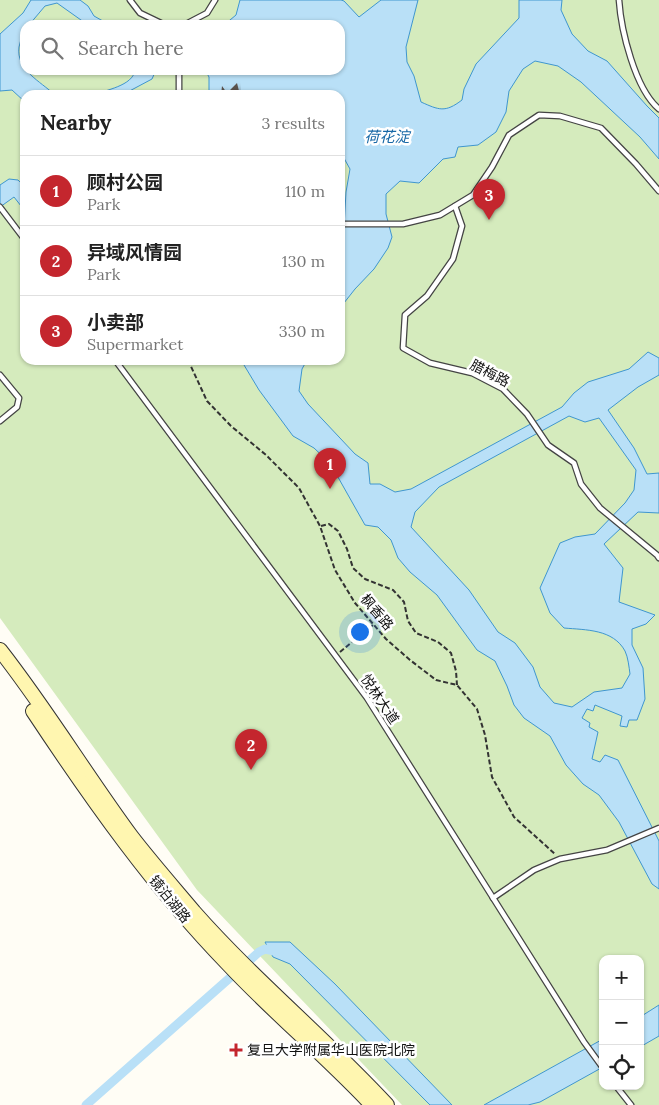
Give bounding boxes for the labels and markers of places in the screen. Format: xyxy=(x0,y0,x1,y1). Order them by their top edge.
pin: 3 xyxy=(473,179,505,220)
pin: 1 xyxy=(314,448,346,489)
pin: 2 xyxy=(235,729,267,770)
place label: 复旦大学附属华山医院北院 xyxy=(247,1041,415,1059)
marker: 复旦大学附属华山医院北院 xyxy=(229,1043,243,1057)

